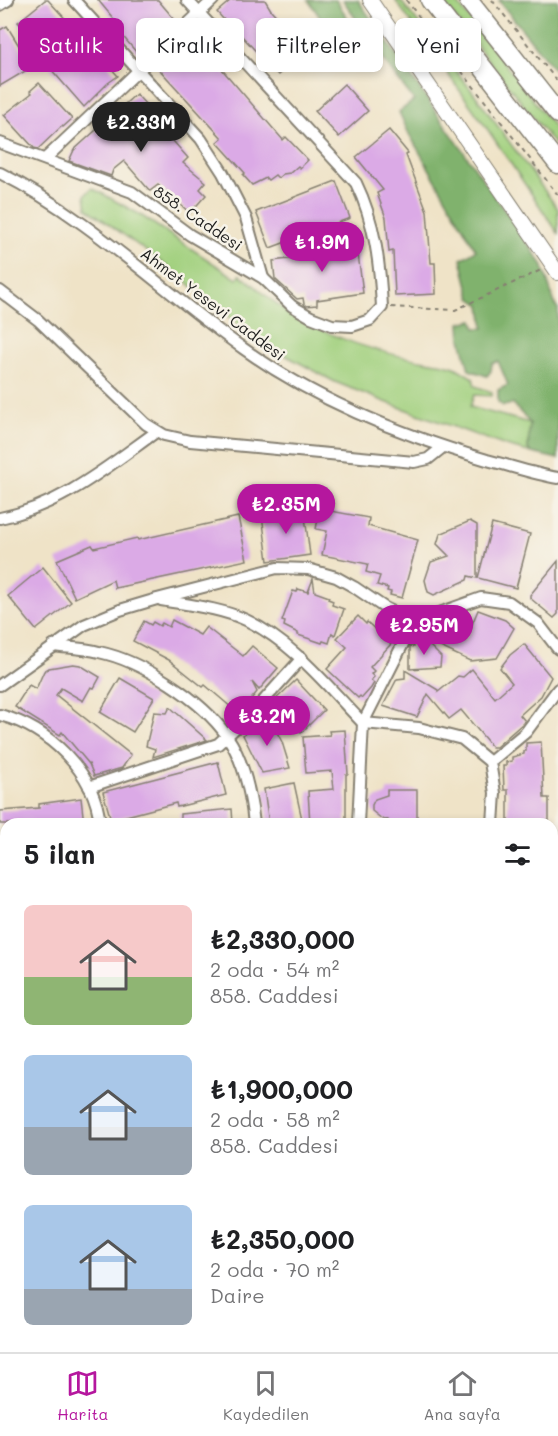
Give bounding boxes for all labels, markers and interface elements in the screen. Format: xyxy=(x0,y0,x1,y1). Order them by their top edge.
chip: Satılık xyxy=(18,18,124,72)
chip: Kiralık xyxy=(136,18,244,72)
chip: Filtreler xyxy=(256,18,383,72)
chip: Yeni xyxy=(395,18,481,72)
pin: ₺2.33M xyxy=(92,102,190,153)
text: ₺2.33M xyxy=(106,108,176,134)
street label: 858. Caddesi xyxy=(150,180,247,255)
pin: ₺1.9M xyxy=(280,222,364,273)
text: ₺1.9M xyxy=(294,228,350,254)
street label: Ahmet Yesevi Caddesi xyxy=(137,242,290,365)
pin: ₺2.35M xyxy=(237,484,335,535)
text: ₺2.35M xyxy=(251,490,321,516)
pin: ₺2.95M xyxy=(375,605,473,656)
text: ₺2.95M xyxy=(389,611,459,637)
pin: ₺3.2M xyxy=(225,696,309,747)
text: ₺3.2M xyxy=(238,702,296,728)
text: 5 ilan xyxy=(24,837,95,871)
icon: filters xyxy=(501,838,534,871)
text: ₺2,330,000 xyxy=(210,922,355,956)
icon: home xyxy=(72,929,144,1001)
text: 2 oda · 54 m² xyxy=(210,956,339,982)
text: 858. Caddesi xyxy=(210,982,339,1008)
text: ₺1,900,000 xyxy=(210,1072,353,1106)
icon: home xyxy=(72,1079,144,1151)
text: 2 oda · 58 m² xyxy=(210,1106,340,1132)
text: 858. Caddesi xyxy=(210,1132,339,1158)
text: ₺2,350,000 xyxy=(210,1222,354,1256)
icon: home xyxy=(72,1229,144,1301)
text: 2 oda · 70 m² xyxy=(210,1256,339,1282)
text: Daire xyxy=(210,1282,265,1308)
tab: Harita xyxy=(57,1367,109,1424)
tab: Kaydedilen xyxy=(223,1367,309,1424)
tab: Ana sayfa xyxy=(423,1367,501,1424)

